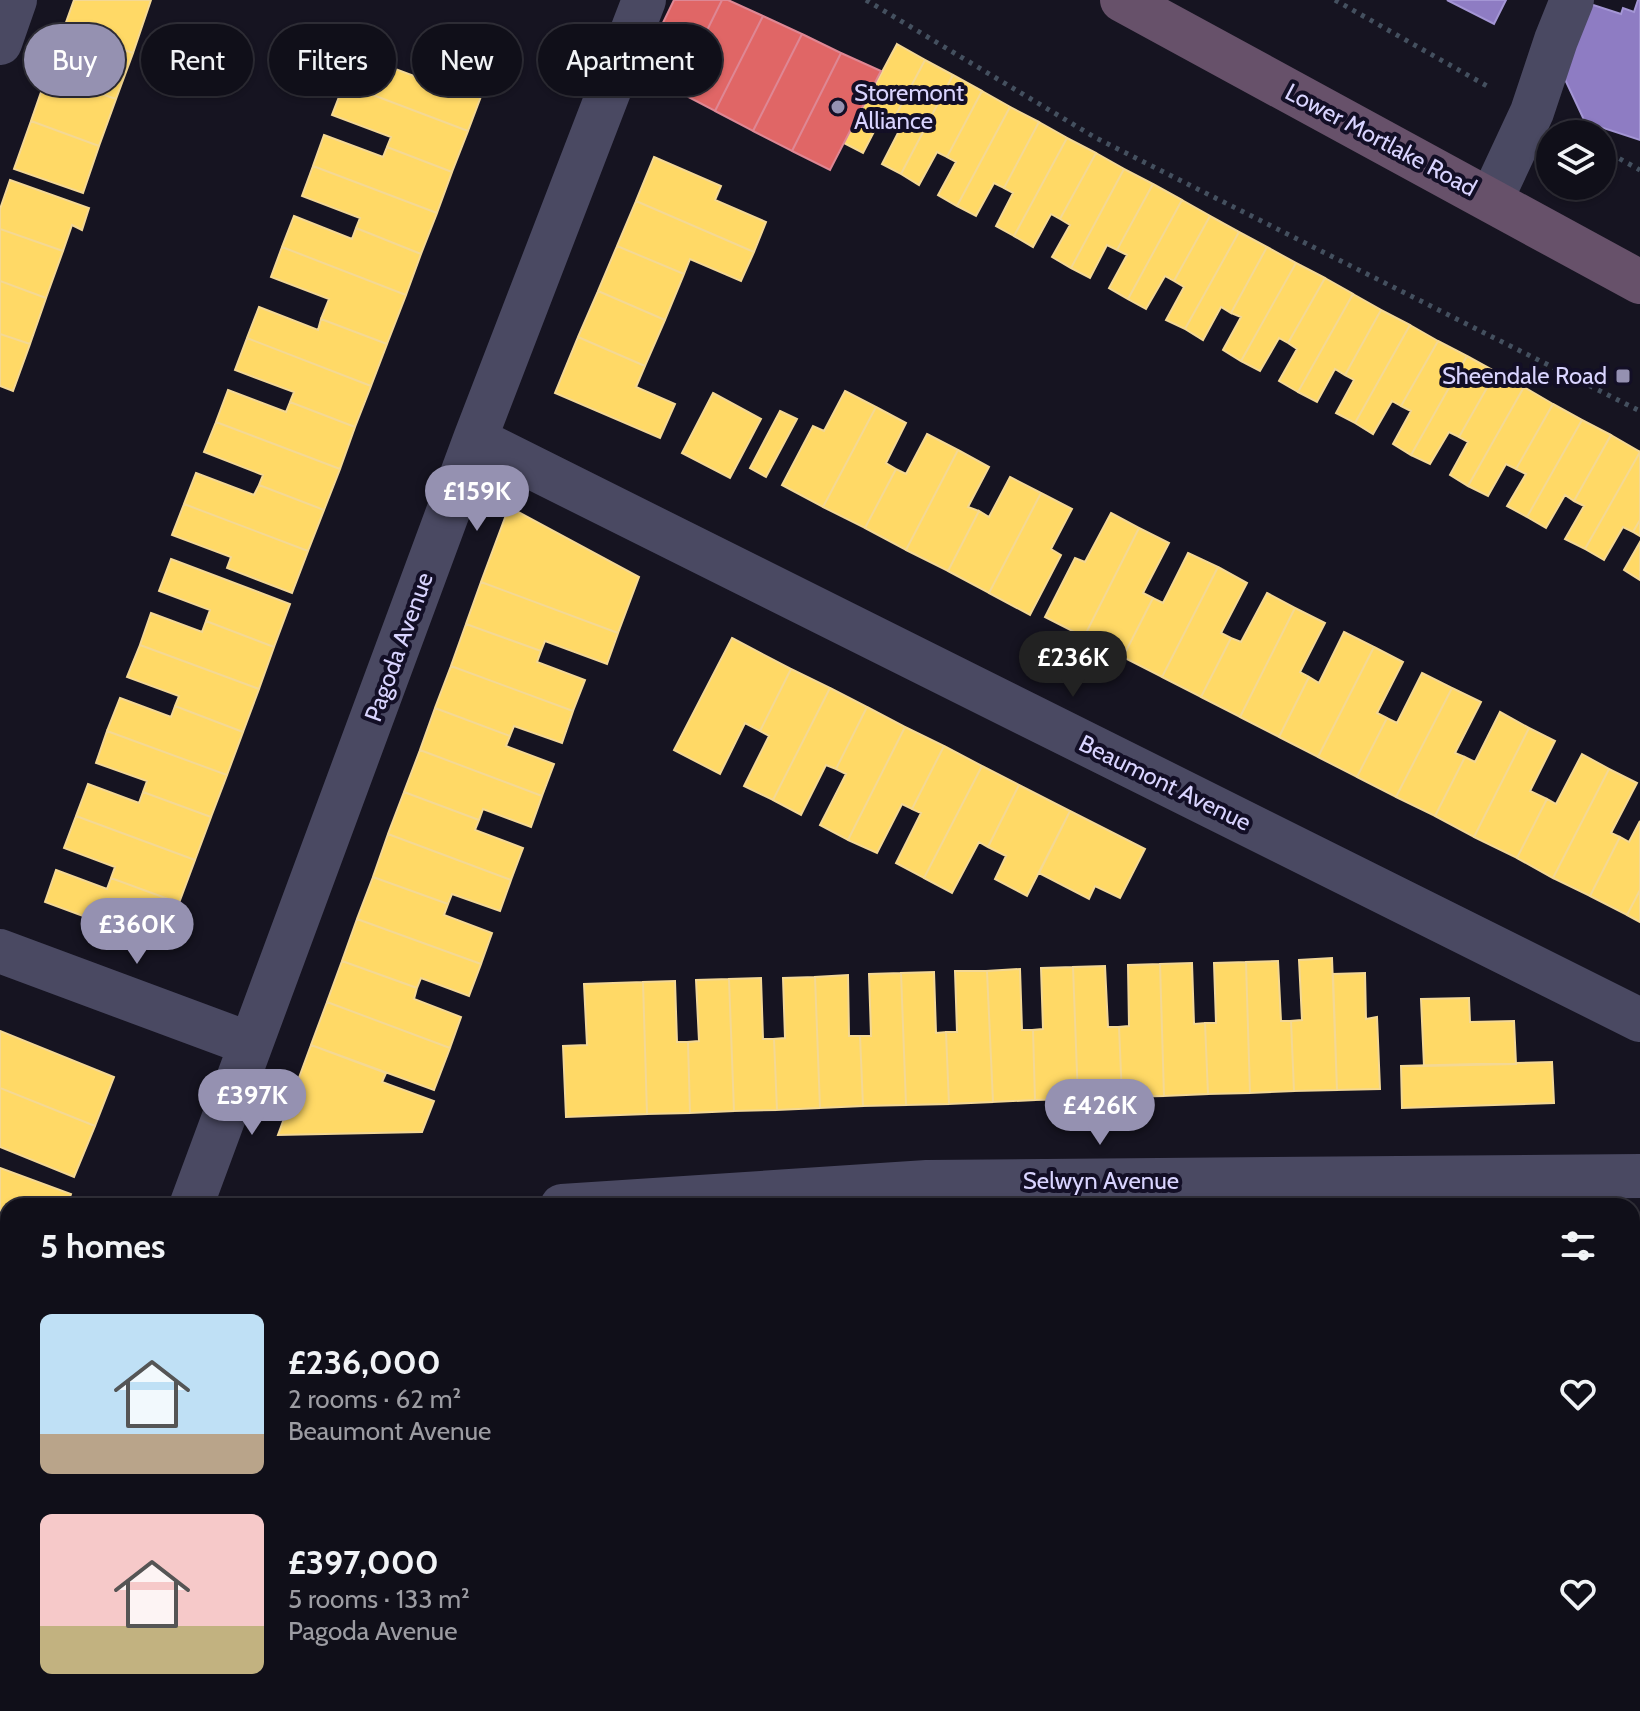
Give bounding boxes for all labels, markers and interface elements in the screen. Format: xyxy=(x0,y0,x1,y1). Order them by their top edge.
chip: Buy xyxy=(24,24,125,96)
chip: Rent xyxy=(141,24,253,96)
chip: Filters xyxy=(269,24,396,96)
chip: New xyxy=(412,24,522,96)
chip: Apartment xyxy=(538,24,722,96)
street label: Lower Mortlake Road xyxy=(1281,77,1482,202)
place label: Storemont Alliance xyxy=(854,78,964,135)
marker: Storemont Alliance xyxy=(829,98,847,116)
map controls xyxy=(1536,120,1616,200)
button: layers xyxy=(1536,120,1616,200)
place label: Sheendale Road xyxy=(1442,361,1607,390)
marker: Sheendale Road xyxy=(1614,367,1632,385)
pin: £159K xyxy=(421,465,533,533)
text: £159K xyxy=(443,475,511,507)
street label: Pagoda Avenue xyxy=(358,568,439,725)
pin: £236K xyxy=(1017,631,1129,699)
text: £236K xyxy=(1037,641,1109,673)
street label: Beaumont Avenue xyxy=(1074,728,1256,837)
pin: £360K xyxy=(81,898,193,966)
text: £360K xyxy=(99,908,175,940)
pin: £397K xyxy=(196,1069,308,1137)
text: £397K xyxy=(216,1079,288,1111)
pin: £426K xyxy=(1044,1079,1156,1147)
text: £426K xyxy=(1063,1089,1137,1121)
street label: Selwyn Avenue xyxy=(1023,1166,1179,1195)
icon: filters xyxy=(1556,1224,1600,1268)
text: 5 homes xyxy=(40,1225,165,1267)
text: £236,000 xyxy=(288,1341,441,1383)
icon: home xyxy=(104,1346,200,1442)
icon: heart xyxy=(1556,1372,1600,1416)
text: 2 rooms · 62 m² xyxy=(288,1383,461,1415)
text: Beaumont Avenue xyxy=(288,1415,491,1447)
text: £397,000 xyxy=(288,1541,439,1583)
icon: home xyxy=(104,1546,200,1642)
icon: heart xyxy=(1556,1572,1600,1616)
text: 5 rooms · 133 m² xyxy=(288,1583,470,1615)
text: Pagoda Avenue xyxy=(288,1615,457,1647)

